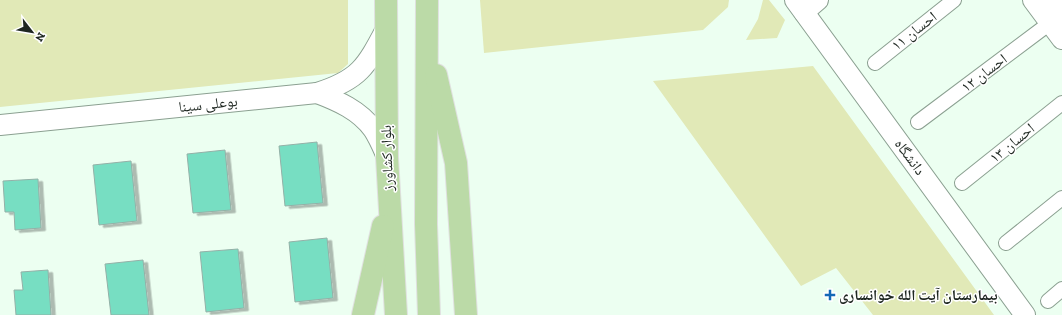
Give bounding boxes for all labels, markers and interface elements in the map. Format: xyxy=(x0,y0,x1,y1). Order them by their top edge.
street label: احسان ۱۱ xyxy=(888,8,941,55)
north arrow xyxy=(12,12,52,52)
text: N xyxy=(32,30,48,44)
street label: احسان ۱۲ xyxy=(958,50,1011,97)
street label: بوعلی سینا xyxy=(177,92,239,117)
street label: احسان ۱۳ xyxy=(986,119,1039,167)
street label: بلوار کشاورز xyxy=(377,125,397,192)
street label: دانشگاه xyxy=(891,135,929,179)
place label: بیمارستان آیت الله خوانساری xyxy=(839,286,998,304)
marker: بیمارستان آیت الله خوانساری xyxy=(824,289,836,301)

